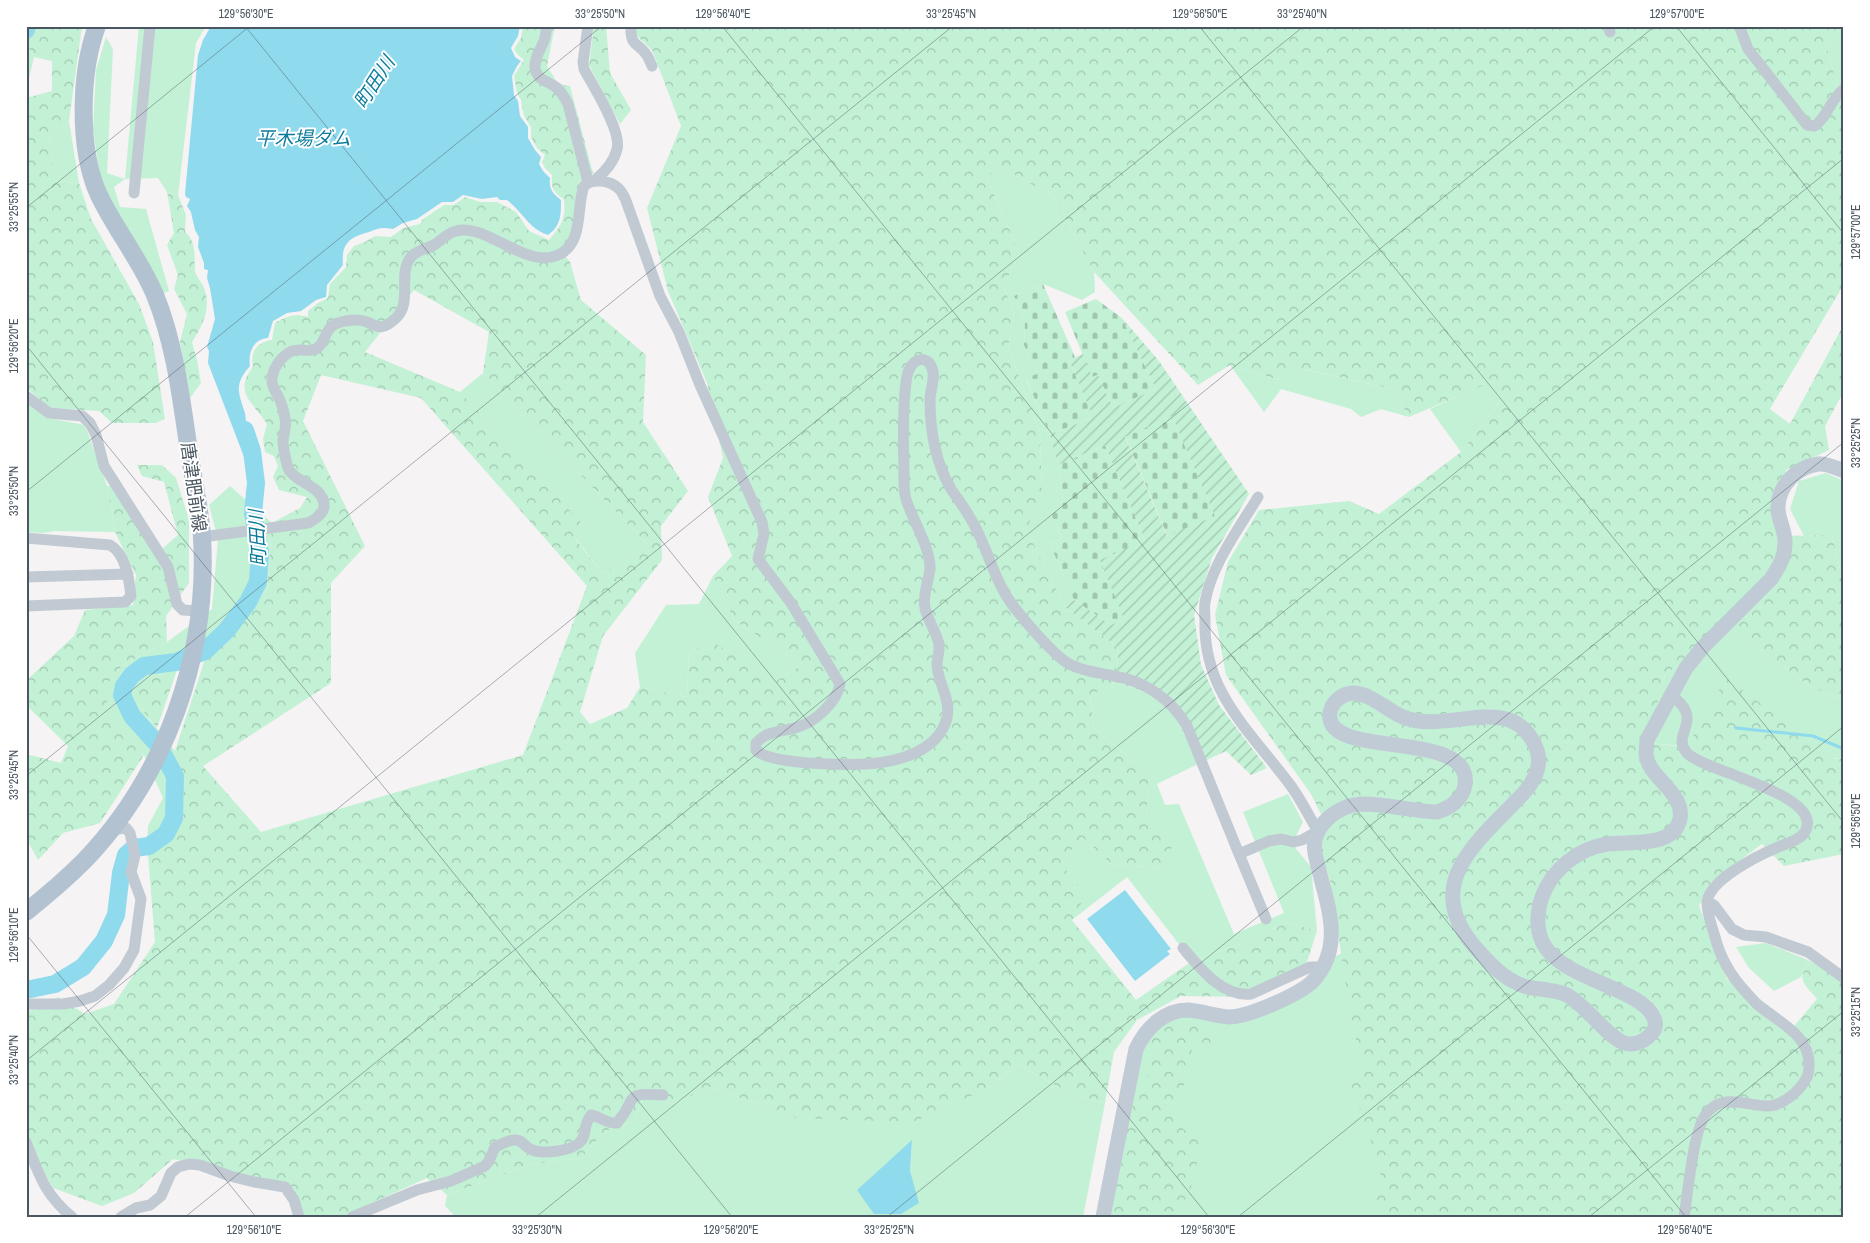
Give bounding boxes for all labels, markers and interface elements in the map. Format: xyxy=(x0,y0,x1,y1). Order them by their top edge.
text: 129°56'30"E xyxy=(218,6,274,22)
text: 33°25'50"N xyxy=(575,6,625,22)
text: 129°56'40"E xyxy=(695,6,751,22)
text: 33°25'45"N xyxy=(926,6,976,22)
text: 129°56'50"E xyxy=(1172,6,1228,22)
text: 33°25'40"N xyxy=(1277,6,1327,22)
text: 129°57'00"E xyxy=(1649,6,1705,22)
water label: 町田川 xyxy=(348,49,402,113)
water label: 平木場ダム xyxy=(255,125,351,151)
text: 33°25'55"N xyxy=(6,182,22,232)
text: 129°57'00"E xyxy=(1848,204,1864,260)
text: 129°56'20"E xyxy=(6,318,22,374)
text: 33°25'25"N xyxy=(1848,418,1864,468)
street label: 唐津肥前線 xyxy=(175,441,213,533)
text: 33°25'50"N xyxy=(6,466,22,516)
water label: 町田川 xyxy=(242,507,271,567)
text: 33°25'45"N xyxy=(6,750,22,800)
text: 129°56'50"E xyxy=(1848,793,1864,849)
text: 129°56'10"E xyxy=(6,907,22,963)
text: 33°25'15"N xyxy=(1848,987,1864,1037)
text: 33°25'40"N xyxy=(6,1035,22,1085)
text: 129°56'10"E xyxy=(226,1222,282,1238)
text: 33°25'30"N xyxy=(512,1222,562,1238)
text: 129°56'20"E xyxy=(703,1222,759,1238)
text: 33°25'25"N xyxy=(864,1222,914,1238)
text: 129°56'30"E xyxy=(1180,1222,1236,1238)
text: 129°56'40"E xyxy=(1657,1222,1713,1238)

